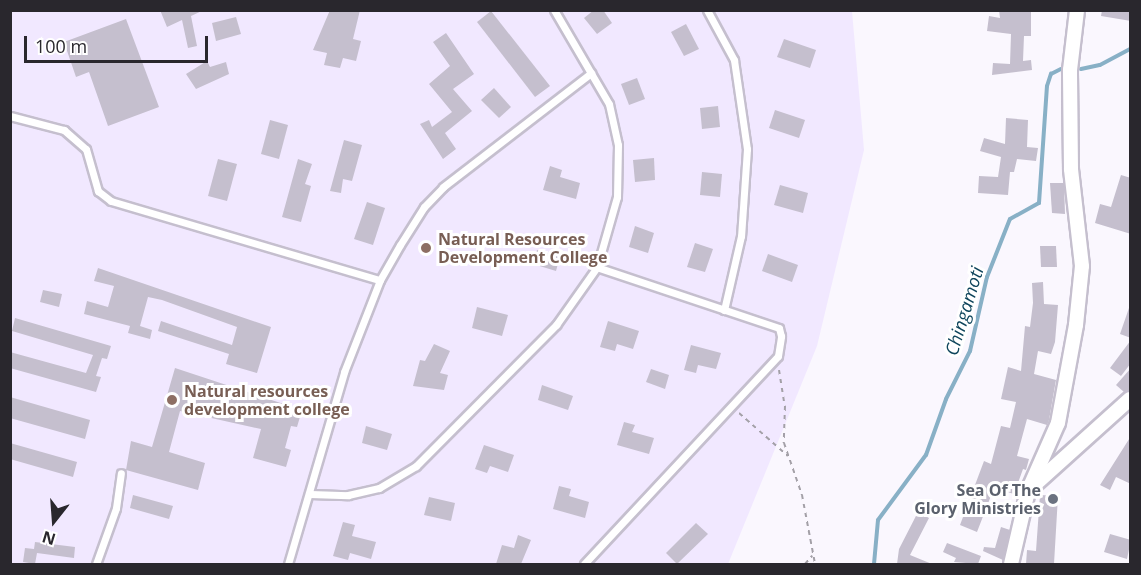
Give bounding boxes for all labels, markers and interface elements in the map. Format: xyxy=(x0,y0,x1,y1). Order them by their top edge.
scale bar xyxy=(27,24,212,62)
text: 100 m xyxy=(35,34,87,58)
place label: Natural Resources Development College xyxy=(438,229,607,267)
marker: Natural Resources Development College xyxy=(419,241,433,255)
water label: Chingamoti xyxy=(940,264,988,358)
place label: Natural resources development college xyxy=(184,381,350,419)
marker: Natural resources development college xyxy=(165,393,179,407)
place label: Sea Of The Glory Ministries xyxy=(914,480,1041,518)
north arrow xyxy=(24,491,84,551)
marker: Sea Of The Glory Ministries xyxy=(1046,492,1060,506)
text: N xyxy=(39,526,58,551)

